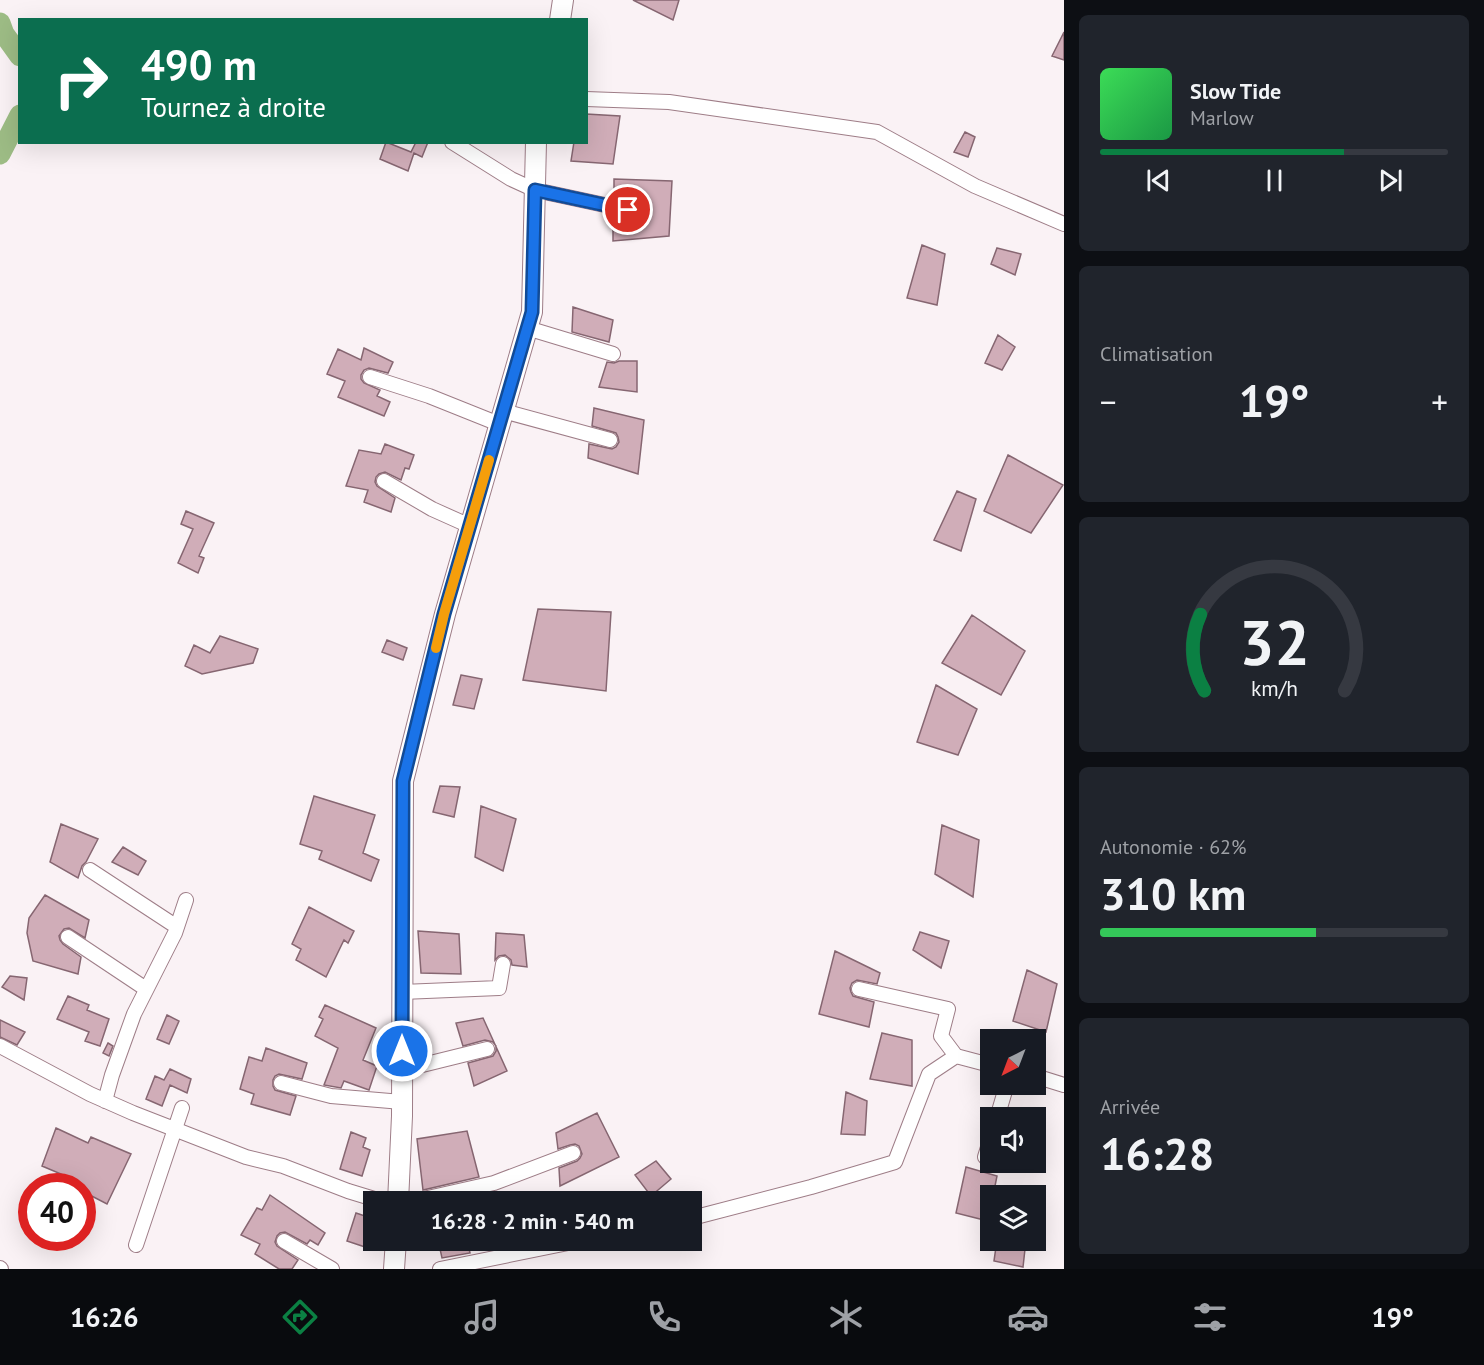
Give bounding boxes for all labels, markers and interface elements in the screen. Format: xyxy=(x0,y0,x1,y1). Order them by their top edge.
text: 490 m xyxy=(141,37,257,92)
icon: right xyxy=(42,42,120,120)
text: Slow Tide xyxy=(1190,77,1281,105)
text: Tournez à droite xyxy=(141,90,326,124)
text: Marlow xyxy=(1190,105,1254,131)
icon: previous xyxy=(1142,164,1175,197)
icon: pause xyxy=(1258,164,1291,197)
icon: next xyxy=(1374,164,1407,197)
pin xyxy=(602,184,653,235)
icon: arrive xyxy=(611,193,644,226)
text: Climatisation xyxy=(1100,341,1213,367)
text: 19° xyxy=(1239,371,1309,429)
text: − xyxy=(1100,380,1117,423)
text: + xyxy=(1431,380,1448,423)
text: 32 xyxy=(1239,602,1309,683)
text: km/h xyxy=(1250,675,1297,703)
text: Autonomie · 62% xyxy=(1100,834,1246,860)
text: 310 km xyxy=(1100,864,1246,922)
position arrow xyxy=(370,1019,434,1083)
north arrow xyxy=(980,1029,1046,1095)
map controls xyxy=(980,1029,1046,1251)
text: Arrivée xyxy=(1100,1094,1160,1120)
button: sound xyxy=(980,1107,1046,1173)
text: 16:28 xyxy=(1100,1124,1214,1182)
speed limit sign: 40 xyxy=(18,1173,96,1251)
button: layers xyxy=(980,1185,1046,1251)
text: 16:28 · 2 min · 540 m xyxy=(431,1207,634,1235)
icon: directions xyxy=(279,1296,321,1338)
icon: music xyxy=(461,1296,503,1338)
icon: phone xyxy=(643,1296,685,1338)
icon: climate xyxy=(825,1296,867,1338)
icon: car xyxy=(1007,1296,1049,1338)
icon: filters xyxy=(1189,1296,1231,1338)
text: 16:26 xyxy=(70,1300,139,1334)
text: 19° xyxy=(1371,1300,1414,1334)

